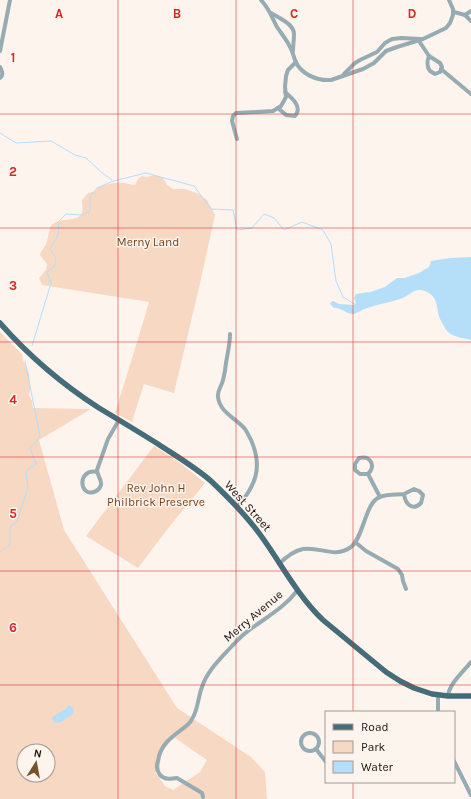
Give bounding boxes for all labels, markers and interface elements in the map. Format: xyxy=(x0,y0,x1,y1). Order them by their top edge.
text: A xyxy=(55,6,63,21)
text: B xyxy=(173,6,181,21)
text: C xyxy=(290,6,298,21)
text: D xyxy=(408,6,417,21)
text: 1 xyxy=(11,50,15,65)
text: 2 xyxy=(9,164,17,179)
park label: Merny Land xyxy=(117,235,179,249)
text: 3 xyxy=(9,278,17,293)
text: 4 xyxy=(9,392,17,407)
street label: West Street xyxy=(222,478,275,534)
park label: Rev John H Philbrick Preserve xyxy=(107,481,205,509)
text: 5 xyxy=(9,506,17,521)
street label: Merry Avenue xyxy=(221,587,285,645)
text: 6 xyxy=(9,620,17,635)
legend xyxy=(325,711,455,783)
text: Road xyxy=(361,720,389,734)
text: Park xyxy=(361,740,386,754)
north arrow xyxy=(16,743,56,783)
text: N xyxy=(33,747,43,761)
text: Water xyxy=(361,760,394,774)

